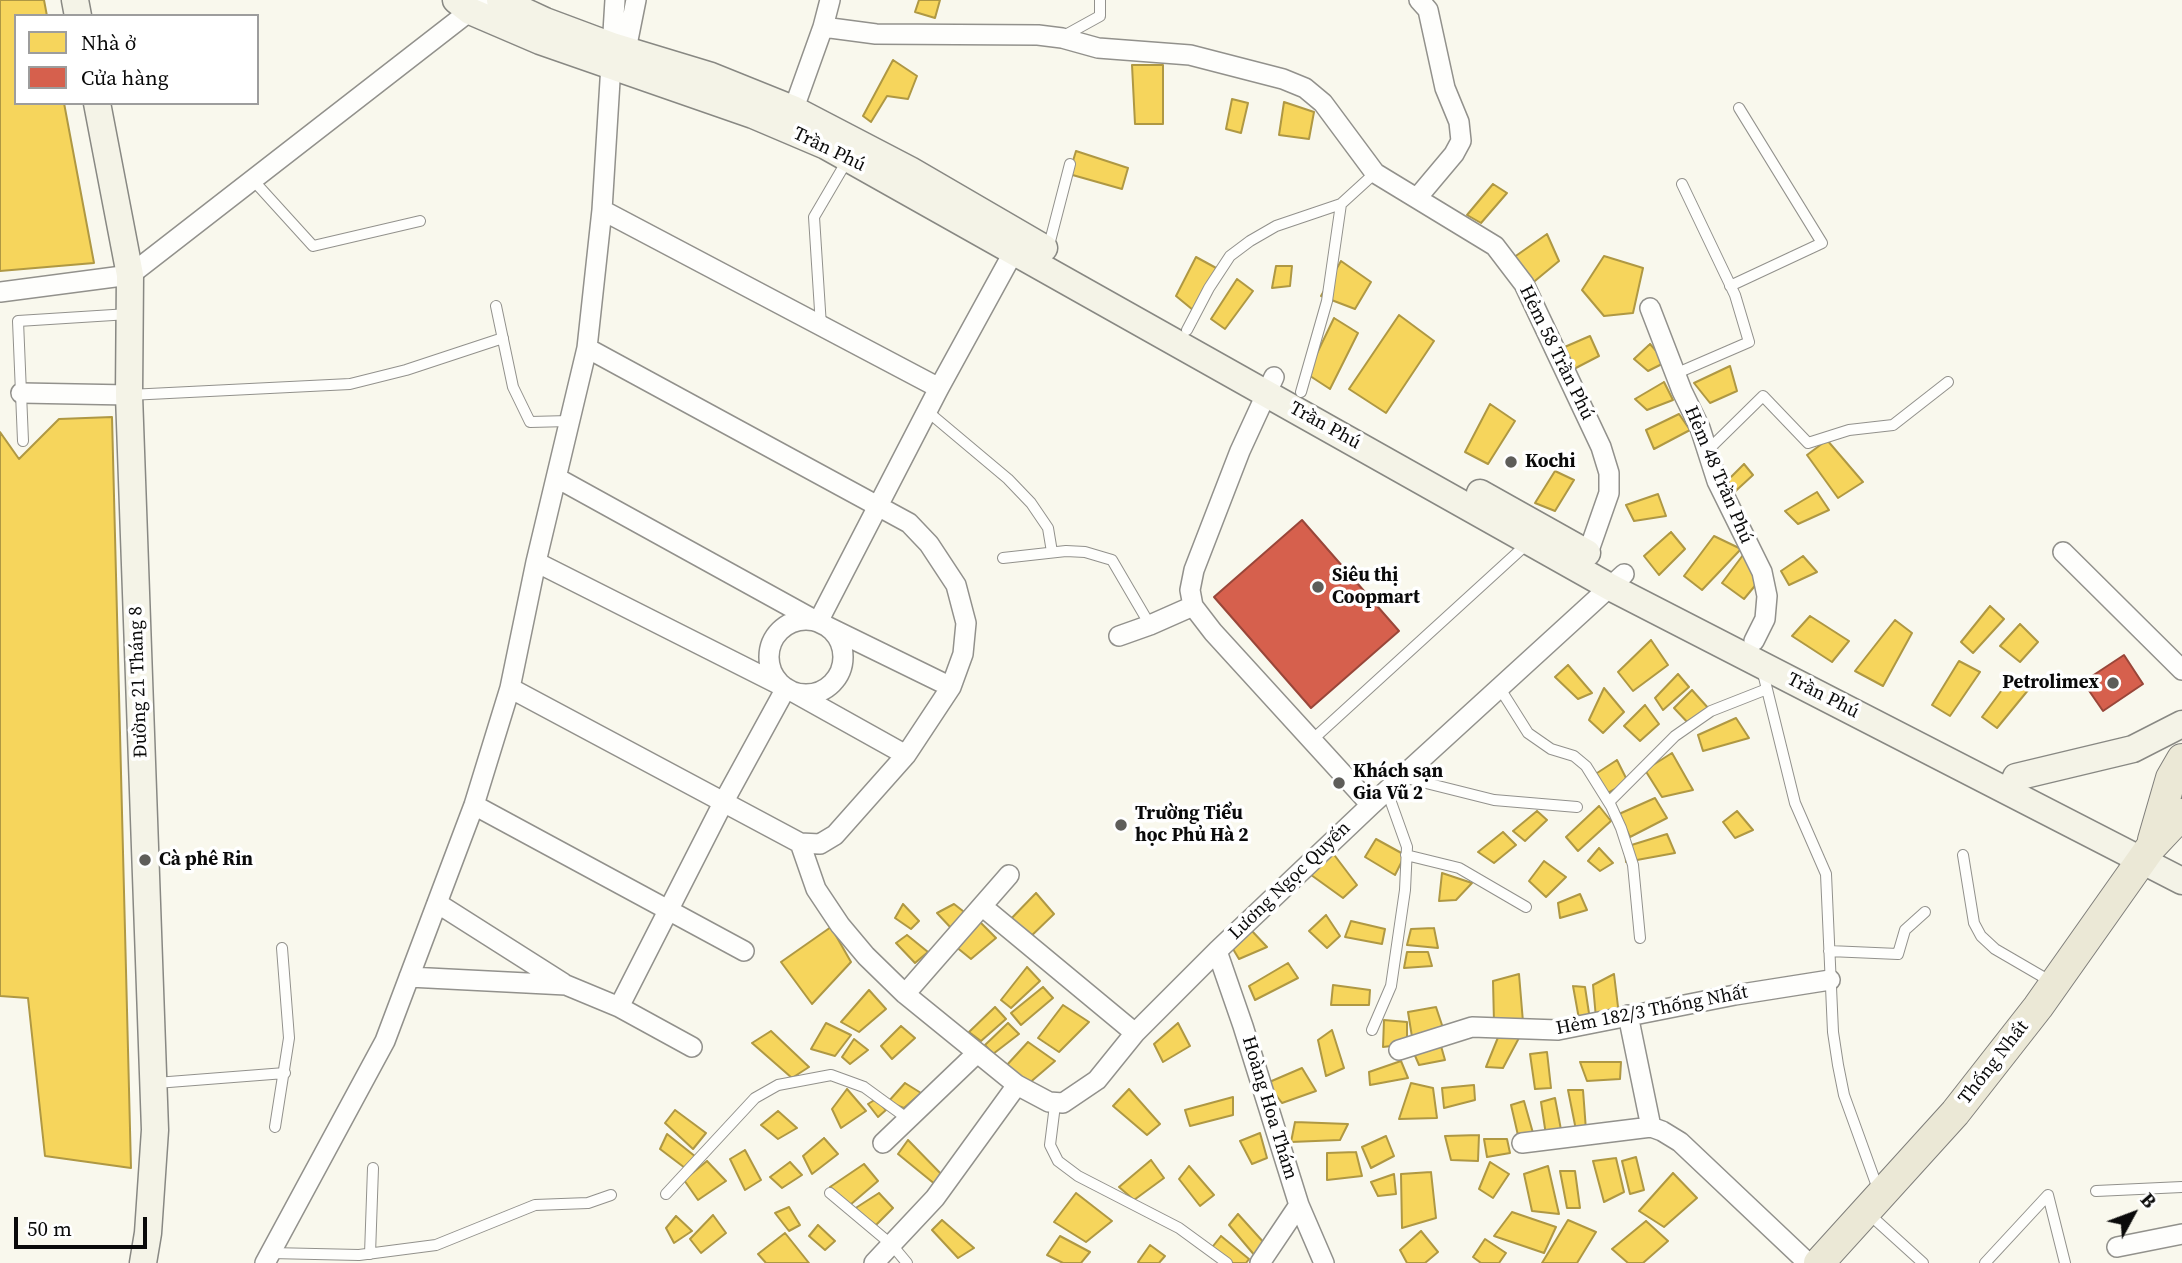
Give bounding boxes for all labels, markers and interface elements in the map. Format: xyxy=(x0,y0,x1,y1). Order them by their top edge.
legend xyxy=(14,14,259,105)
text: Nhà ở xyxy=(81,28,136,57)
text: Cửa hàng xyxy=(81,63,169,92)
street label: Trần Phú xyxy=(789,123,869,177)
street label: Hẻm 58 Trần Phú xyxy=(1514,282,1598,424)
street label: Trần Phú xyxy=(1285,397,1365,455)
street label: Hẻm 48 Trần Phú xyxy=(1679,403,1757,547)
place label: Kochi xyxy=(1525,451,1576,473)
marker: Kochi xyxy=(1503,454,1519,470)
place label: Siêu thị Coopmart xyxy=(1332,565,1420,609)
marker: Siêu thị Coopmart xyxy=(1310,579,1326,595)
street label: Đường 21 Tháng 8 xyxy=(125,606,153,758)
street label: Trần Phú xyxy=(1783,668,1863,724)
place label: Petrolimex xyxy=(2002,672,2099,694)
marker: Petrolimex xyxy=(2105,675,2121,691)
place label: Khách sạn Gia Vũ 2 xyxy=(1353,761,1443,805)
marker: Khách sạn Gia Vũ 2 xyxy=(1331,775,1347,791)
place label: Trường Tiểu học Phủ Hà 2 xyxy=(1135,803,1249,847)
marker: Trường Tiểu học Phủ Hà 2 xyxy=(1113,817,1129,833)
street label: Lương Ngọc Quyến xyxy=(1224,817,1356,945)
place label: Cà phê Rin xyxy=(159,849,253,871)
marker: Cà phê Rin xyxy=(137,852,153,868)
street label: Hẻm 182/3 Thống Nhất xyxy=(1554,981,1750,1041)
street label: Thống Nhất xyxy=(1954,1016,2034,1110)
street label: Hoàng Hoa Thám xyxy=(1236,1033,1302,1183)
north arrow xyxy=(2098,1179,2168,1249)
text: B xyxy=(2135,1187,2163,1213)
scale bar xyxy=(18,1204,150,1248)
text: 50 m xyxy=(27,1214,72,1243)

